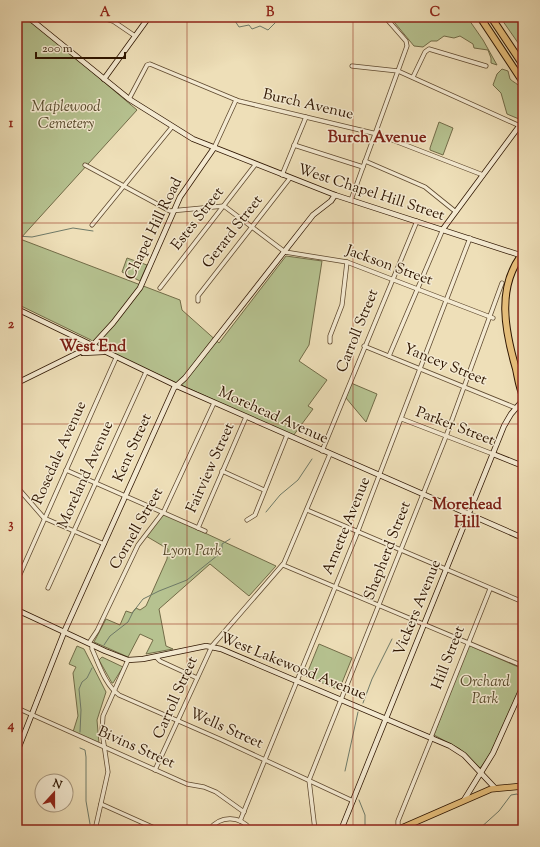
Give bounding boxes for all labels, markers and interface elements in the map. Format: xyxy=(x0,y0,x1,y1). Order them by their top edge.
text: A xyxy=(100,4,111,22)
text: B xyxy=(266,4,275,22)
text: C xyxy=(430,4,440,22)
scale bar xyxy=(36,34,125,60)
text: 200 m xyxy=(42,40,73,58)
street label: Burch Avenue xyxy=(261,84,355,126)
park label: Maplewood Cemetery xyxy=(31,97,101,135)
text: 1 xyxy=(9,115,14,133)
district label: Burch Avenue xyxy=(328,127,427,150)
street label: West Chapel Hill Street xyxy=(295,159,447,227)
street label: Chapel Hill Road xyxy=(120,174,188,284)
street label: Estes Street xyxy=(167,183,229,255)
street label: Gerard Street xyxy=(198,191,268,273)
street label: Jackson Street xyxy=(342,240,435,291)
street label: Carroll Street xyxy=(332,286,384,376)
text: 2 xyxy=(8,316,15,334)
district label: West End xyxy=(60,336,127,359)
street label: Yancey Street xyxy=(400,339,490,391)
street label: Morehead Avenue xyxy=(215,382,331,450)
street label: Rosedale Avenue xyxy=(28,398,92,508)
street label: Parker Street xyxy=(413,402,497,452)
street label: Kent Street xyxy=(109,410,157,486)
street label: Moreland Avenue xyxy=(53,418,119,532)
street label: Fairview Street xyxy=(182,420,240,516)
street label: Arnette Avenue xyxy=(318,474,376,578)
street label: Cornell Street xyxy=(105,484,169,574)
district label: Morehead Hill xyxy=(432,494,503,535)
street label: Shepherd Street xyxy=(359,499,417,603)
text: 3 xyxy=(8,516,14,534)
park label: Lyon Park xyxy=(162,541,222,562)
street label: Vickers Avenue xyxy=(389,557,447,659)
street label: Hill Street xyxy=(427,623,471,693)
street label: West Lakewood Avenue xyxy=(217,628,369,706)
street label: Carroll Street xyxy=(148,653,204,743)
park label: Orchard Park xyxy=(460,672,510,710)
street label: Wells Street xyxy=(186,703,266,755)
text: 4 xyxy=(7,717,15,735)
street label: Bivins Street xyxy=(94,722,178,774)
north arrow xyxy=(34,773,74,813)
text: N xyxy=(49,775,64,794)

